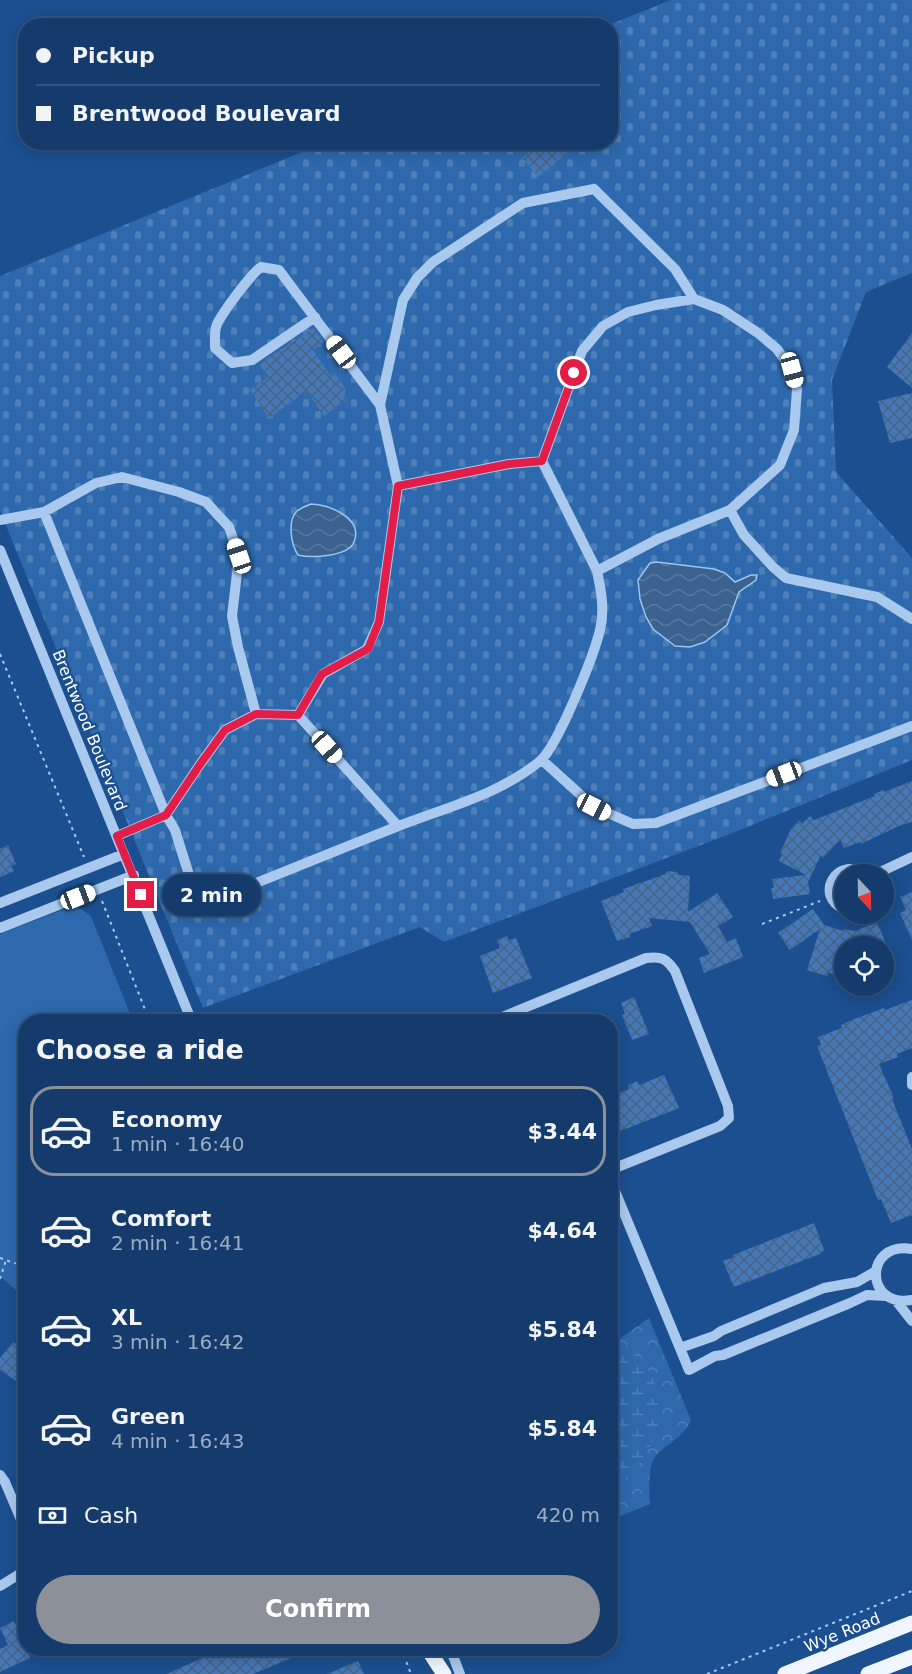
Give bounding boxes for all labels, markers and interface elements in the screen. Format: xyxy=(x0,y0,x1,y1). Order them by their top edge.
text: Pickup xyxy=(72,43,155,68)
text: Brentwood Boulevard xyxy=(72,101,340,126)
car xyxy=(323,332,359,372)
car xyxy=(779,350,805,390)
route start xyxy=(560,359,587,386)
car xyxy=(225,536,253,576)
street label: Brentwood Boulevard xyxy=(48,647,131,814)
car xyxy=(308,728,346,766)
car xyxy=(764,759,804,789)
car xyxy=(574,791,614,823)
north arrow xyxy=(834,864,894,924)
map controls xyxy=(834,864,894,996)
callout: 2 min xyxy=(162,874,261,916)
route end xyxy=(127,881,154,908)
car xyxy=(58,882,98,912)
text: 2 min xyxy=(180,883,243,907)
button: locate xyxy=(834,936,894,996)
text: Choose a ride xyxy=(36,1034,244,1065)
icon: car xyxy=(39,1104,93,1158)
text: Economy xyxy=(111,1107,222,1132)
text: $3.44 xyxy=(527,1119,597,1144)
text: 1 min · 16:40 xyxy=(111,1132,245,1156)
icon: car xyxy=(39,1203,93,1257)
text: Comfort xyxy=(111,1206,211,1231)
text: $4.64 xyxy=(527,1218,597,1243)
text: 2 min · 16:41 xyxy=(111,1231,245,1255)
icon: car xyxy=(39,1302,93,1356)
text: XL xyxy=(111,1305,142,1330)
text: $5.84 xyxy=(527,1317,597,1342)
text: 3 min · 16:42 xyxy=(111,1330,245,1354)
icon: car xyxy=(39,1401,93,1455)
text: Green xyxy=(111,1404,185,1429)
text: $5.84 xyxy=(527,1416,597,1441)
text: 4 min · 16:43 xyxy=(111,1429,245,1453)
icon: cash xyxy=(36,1499,69,1532)
text: Cash xyxy=(84,1503,138,1528)
text: 420 m xyxy=(536,1503,600,1527)
button: Confirm xyxy=(36,1575,600,1644)
street label: Wye Road xyxy=(801,1609,883,1656)

